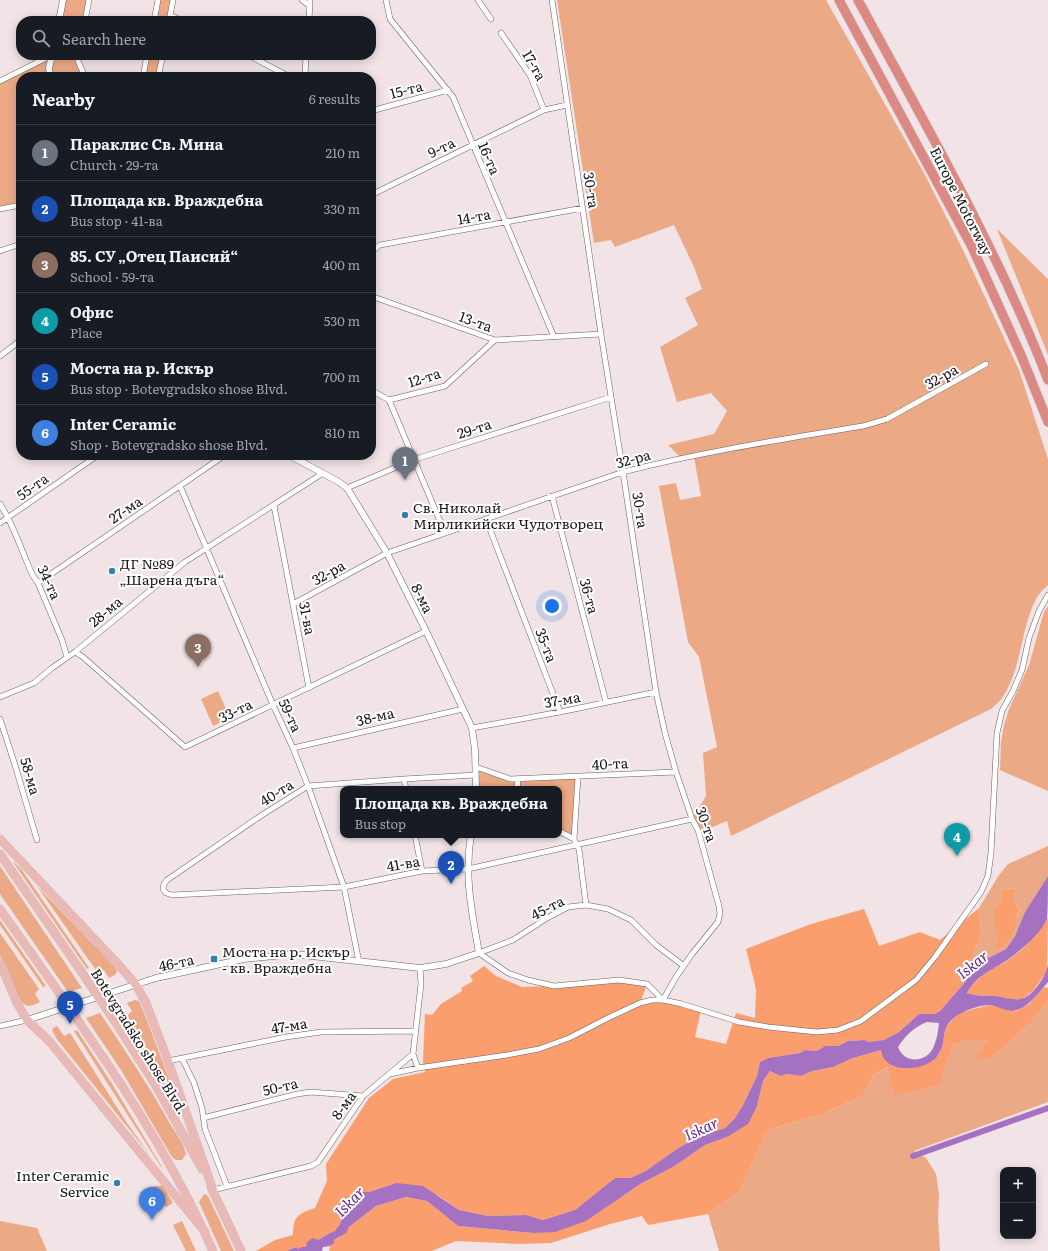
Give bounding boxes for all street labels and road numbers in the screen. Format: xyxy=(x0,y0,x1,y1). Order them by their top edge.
street label: 17-та xyxy=(518,46,552,84)
street label: 15-та xyxy=(387,75,425,103)
street label: 9-та xyxy=(424,132,458,162)
street label: 16-та xyxy=(474,139,506,178)
street label: Europe Motorway xyxy=(926,143,998,260)
street label: 30-та xyxy=(579,170,605,210)
street label: 14-та xyxy=(456,203,493,229)
street label: 13-та xyxy=(457,306,496,336)
street label: 32-ра xyxy=(921,358,962,393)
street label: 12-та xyxy=(405,362,443,392)
street label: 29-та xyxy=(454,413,494,443)
street label: 32-ра xyxy=(613,444,653,472)
street label: 55-та xyxy=(12,468,52,504)
street label: 27-ма xyxy=(104,490,146,527)
street label: 30-та xyxy=(628,490,654,530)
street label: 32-ра xyxy=(308,554,349,589)
street label: 34-та xyxy=(33,562,67,603)
street label: 36-та xyxy=(576,576,604,616)
street label: 8-ма xyxy=(407,580,439,617)
street label: 28-ма xyxy=(84,591,126,631)
street label: 31-ва xyxy=(295,600,321,637)
street label: 35-та xyxy=(531,625,563,665)
street label: 37-ма xyxy=(542,686,582,712)
street label: 33-та xyxy=(215,693,256,727)
street label: 59-та xyxy=(275,695,308,736)
street label: 38-ма xyxy=(354,702,396,730)
street label: 40-та xyxy=(591,752,629,774)
street label: 58-ма xyxy=(16,755,46,797)
street label: 40-та xyxy=(255,774,297,810)
street label: 30-та xyxy=(691,804,723,845)
street label: 41-ва xyxy=(385,850,422,876)
street label: 45-та xyxy=(527,890,568,924)
street label: 46-та xyxy=(156,948,196,976)
street label: Botevgradsko shose Blvd. xyxy=(87,964,193,1118)
street label: 47-ма xyxy=(269,1012,309,1038)
street label: 50-та xyxy=(260,1072,300,1100)
street label: 8-ма xyxy=(326,1086,360,1123)

